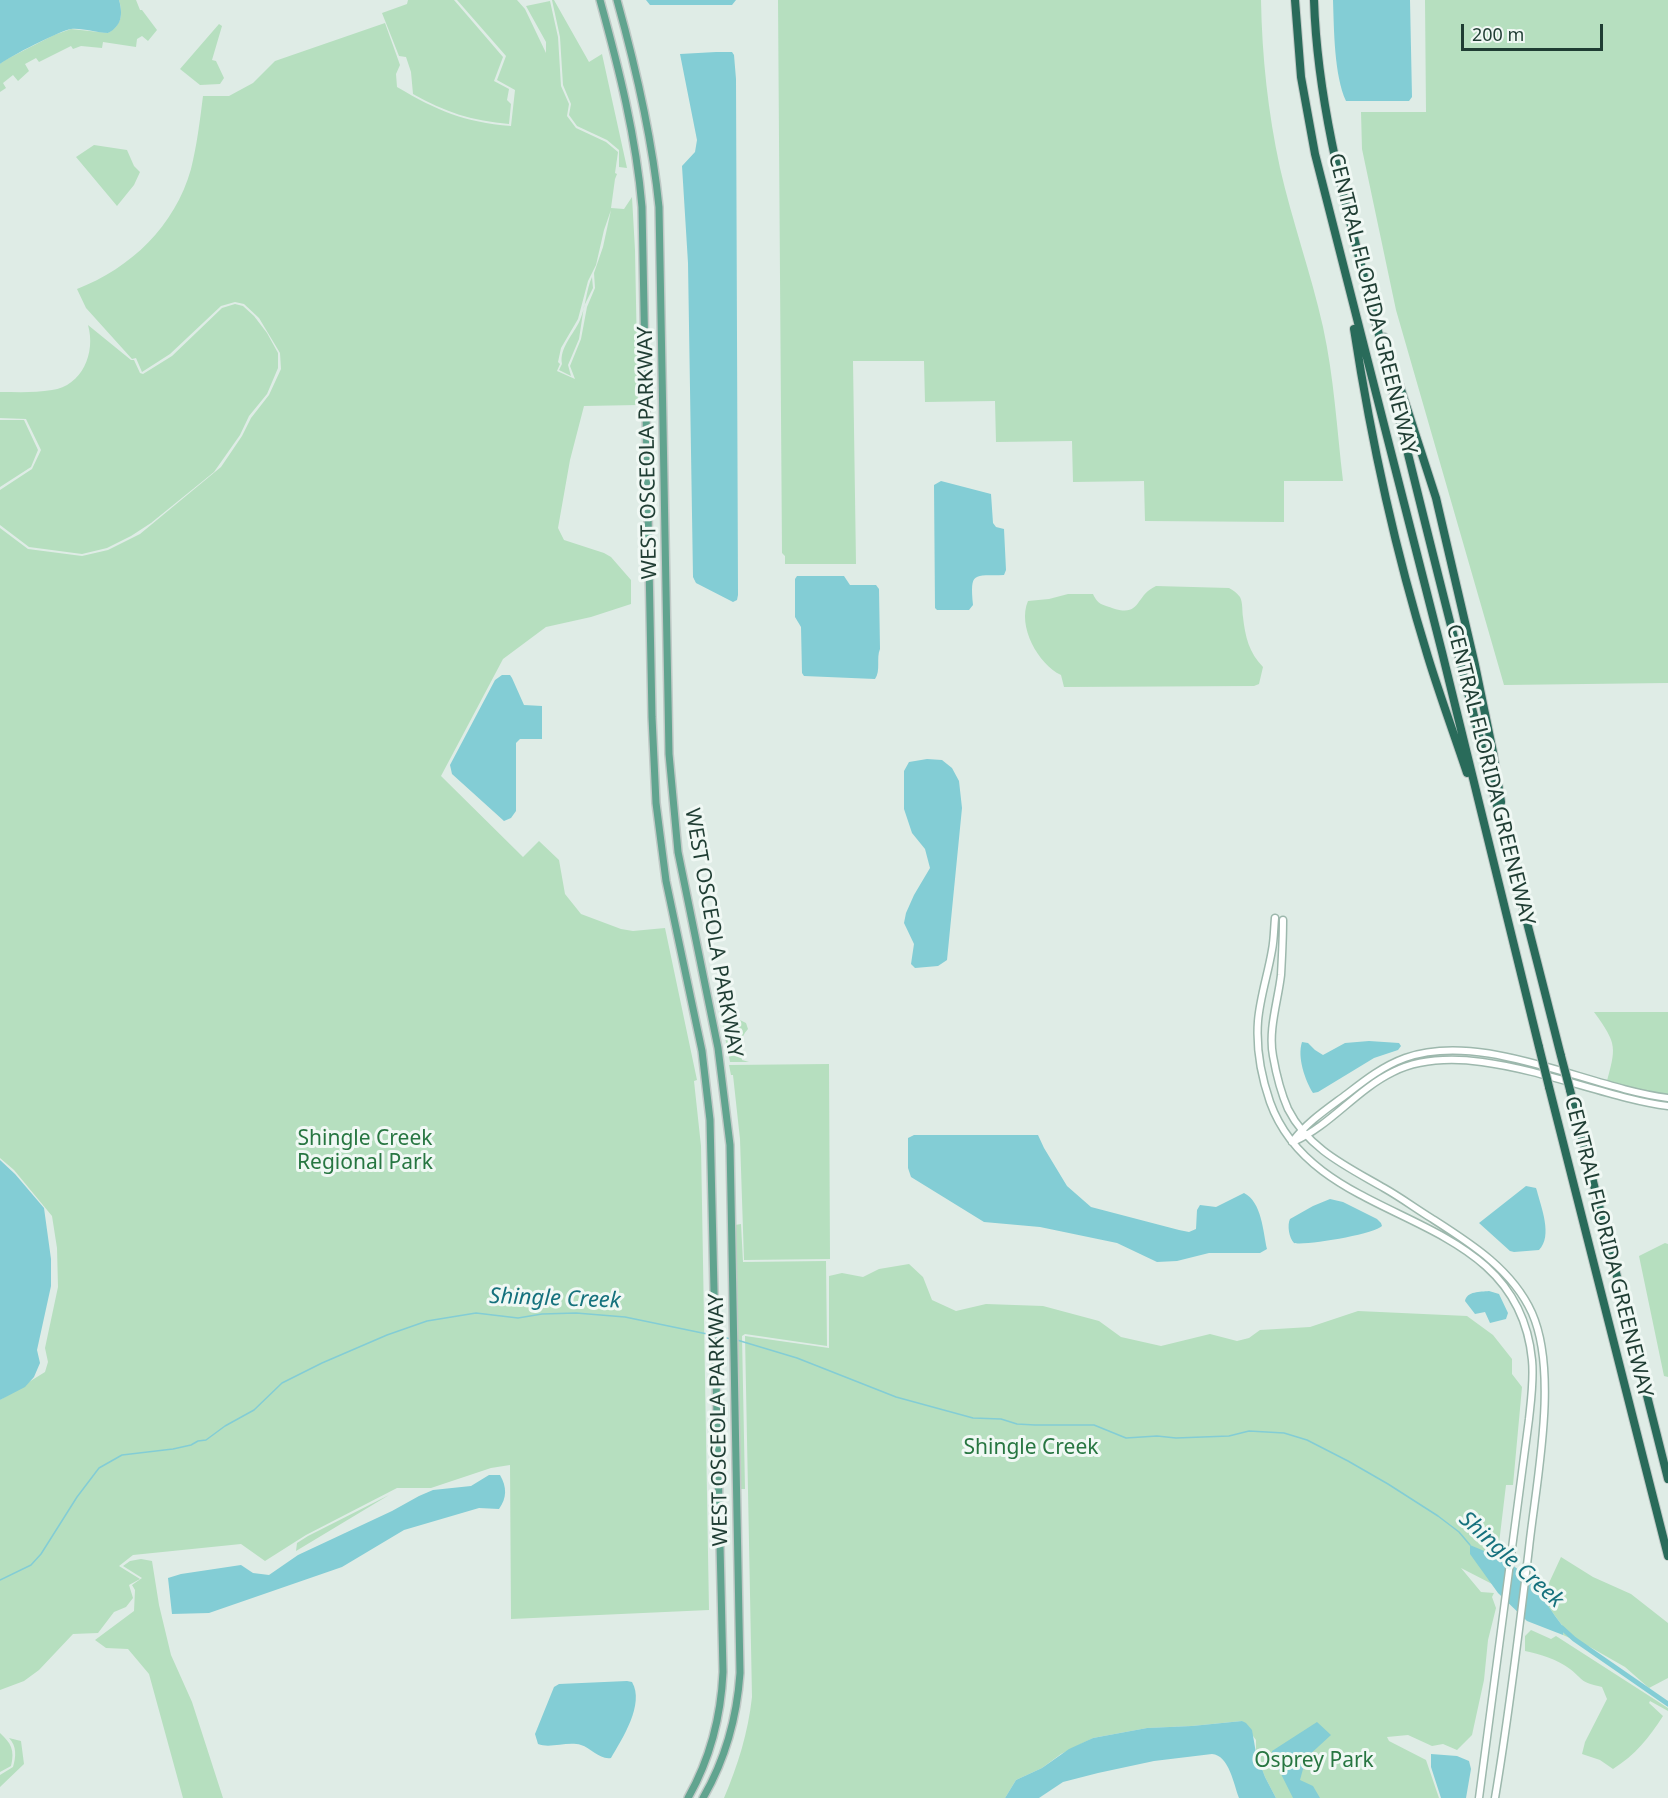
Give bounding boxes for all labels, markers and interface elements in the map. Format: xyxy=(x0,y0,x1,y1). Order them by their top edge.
scale bar xyxy=(1464,12,1606,50)
text: 200 m xyxy=(1472,22,1524,46)
street label: CENTRAL FLORIDA GREENEWAY xyxy=(1322,151,1422,457)
street label: WEST OSCEOLA PARKWAY xyxy=(633,326,663,580)
street label: CENTRAL FLORIDA GREENEWAY xyxy=(1440,622,1540,928)
street label: WEST OSCEOLA PARKWAY xyxy=(679,806,747,1060)
street label: CENTRAL FLORIDA GREENEWAY xyxy=(1558,1094,1658,1400)
park label: Shingle Creek Regional Park xyxy=(297,1126,433,1176)
water label: Shingle Creek xyxy=(489,1284,621,1314)
street label: WEST OSCEOLA PARKWAY xyxy=(704,1293,734,1547)
park label: Shingle Creek xyxy=(964,1435,1098,1461)
water label: Shingle Creek xyxy=(1453,1506,1569,1614)
park label: Osprey Park xyxy=(1254,1748,1374,1774)

